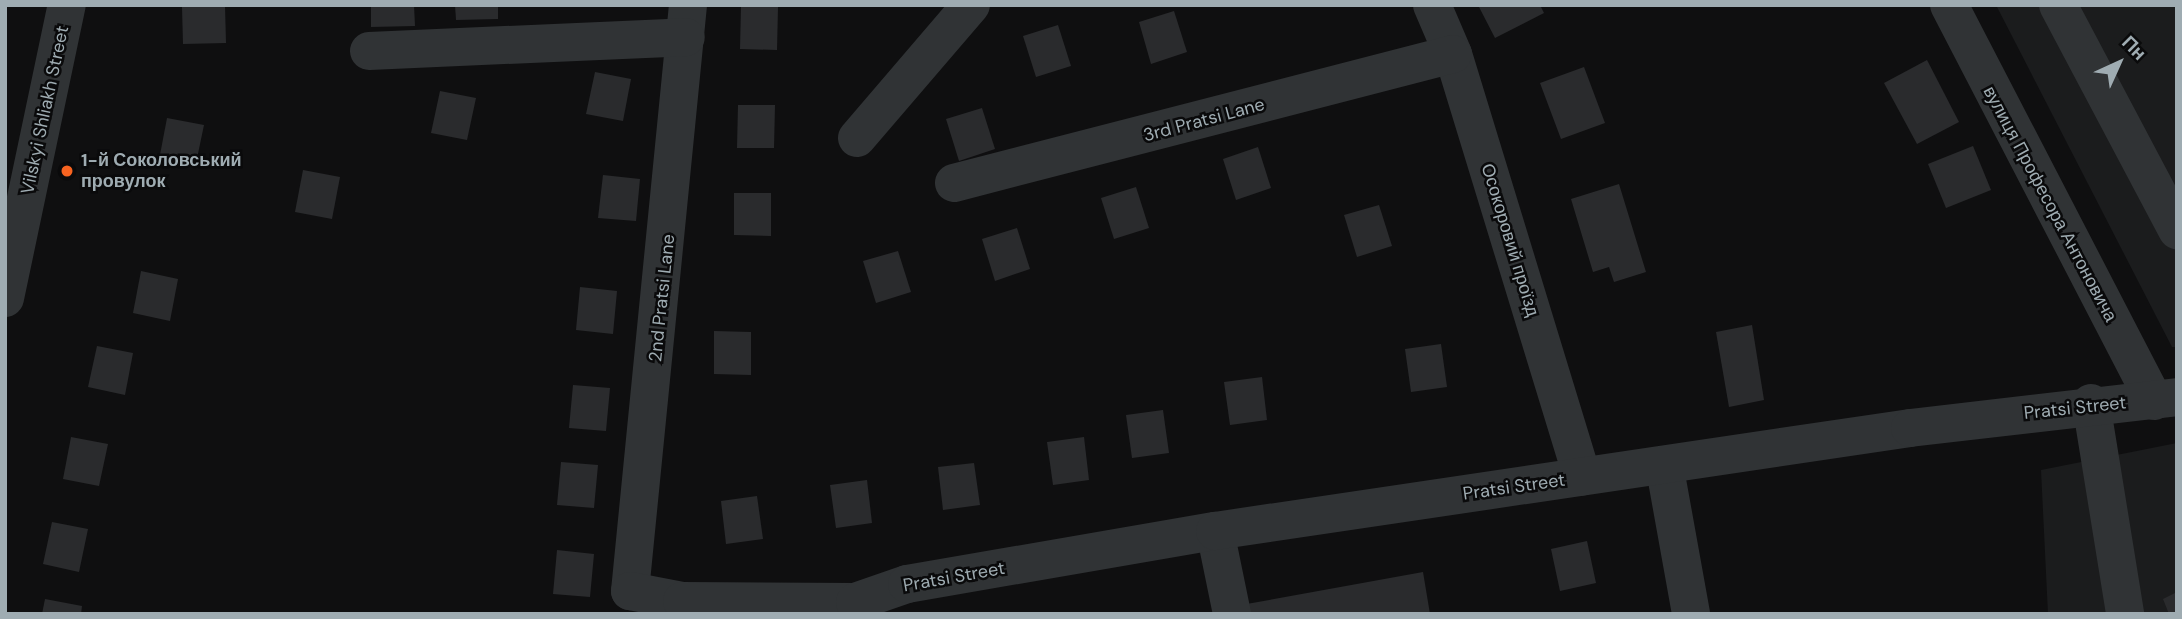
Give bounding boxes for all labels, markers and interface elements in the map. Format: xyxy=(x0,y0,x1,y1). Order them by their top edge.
street label: Vilskyi Shliakh Street xyxy=(17,24,73,196)
north arrow xyxy=(2084,28,2154,98)
text: Пн xyxy=(2116,30,2152,66)
street label: вулиця Професора Антоновича xyxy=(1979,82,2121,326)
street label: 3rd Pratsi Lane xyxy=(1141,93,1267,147)
place label: 1-й Соколовський провулок xyxy=(81,150,242,192)
street label: Осокоровий проїзд xyxy=(1476,161,1544,319)
marker: 1-й Соколовський провулок xyxy=(59,163,75,179)
street label: 2nd Pratsi Lane xyxy=(645,233,679,363)
street label: Pratsi Street xyxy=(2023,392,2127,424)
street label: Pratsi Street xyxy=(1462,469,1566,505)
street label: Pratsi Street xyxy=(901,557,1007,597)

